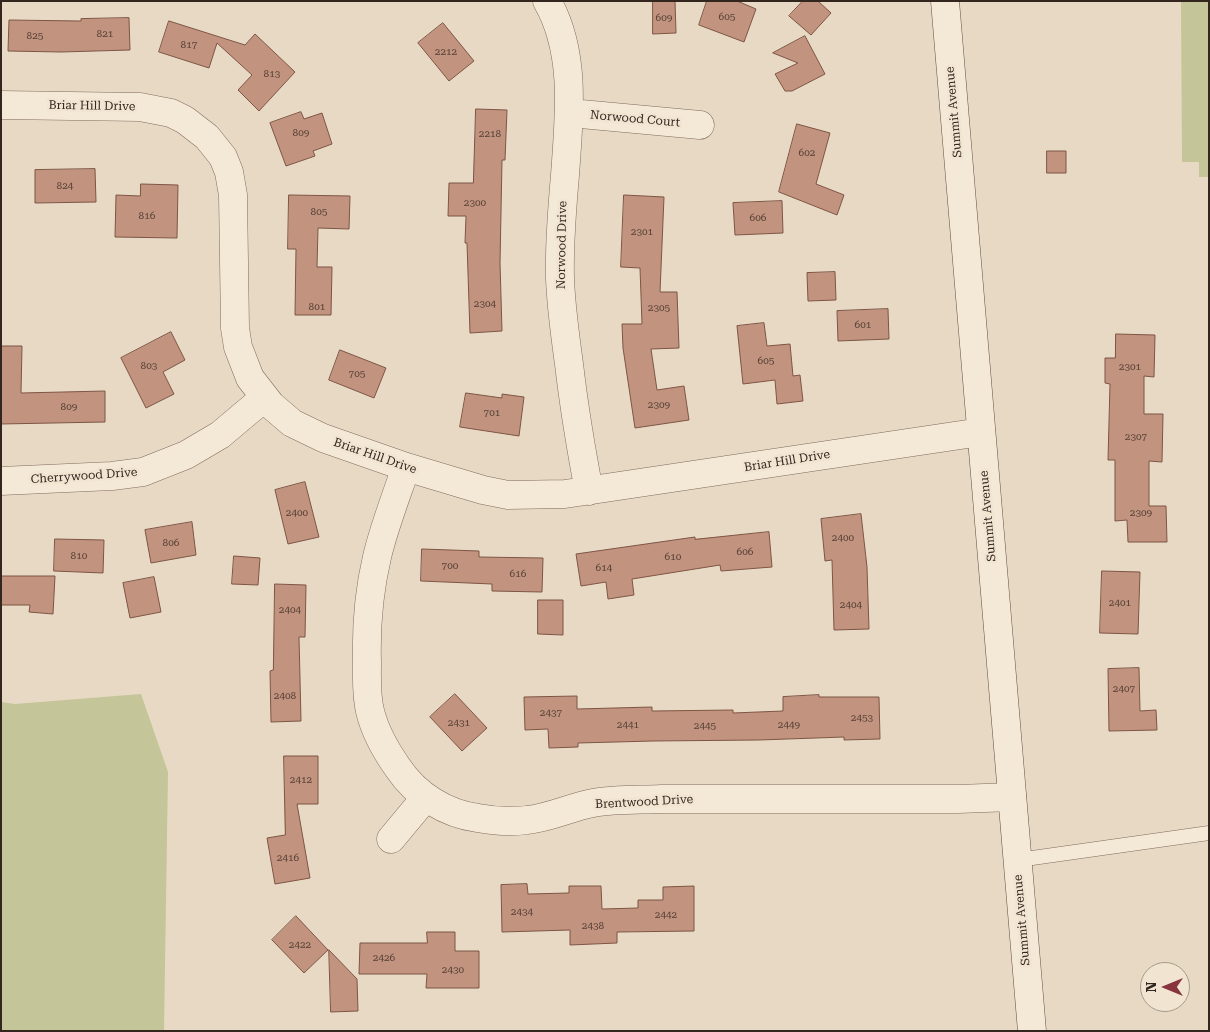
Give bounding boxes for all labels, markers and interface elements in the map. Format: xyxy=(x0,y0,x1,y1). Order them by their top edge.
house number: 605 xyxy=(719,11,735,23)
house number: 609 xyxy=(656,12,672,24)
house number: 821 xyxy=(97,28,113,40)
house number: 825 xyxy=(27,30,43,42)
house number: 817 xyxy=(181,39,197,51)
house number: 2212 xyxy=(435,46,457,58)
street label: Summit Avenue xyxy=(943,66,965,158)
house number: 813 xyxy=(264,68,280,80)
street label: Briar Hill Drive xyxy=(48,98,136,114)
street label: Norwood Court xyxy=(589,108,681,130)
house number: 809 xyxy=(293,127,309,139)
house number: 2218 xyxy=(479,128,501,140)
house number: 602 xyxy=(799,147,815,159)
house number: 824 xyxy=(57,180,73,192)
house number: 2300 xyxy=(464,197,486,209)
street label: Norwood Drive xyxy=(554,201,570,289)
house number: 805 xyxy=(311,206,327,218)
house number: 816 xyxy=(139,210,155,222)
house number: 606 xyxy=(750,212,766,224)
house number: 2301 xyxy=(631,226,653,238)
house number: 2304 xyxy=(474,298,496,310)
house number: 801 xyxy=(309,301,325,313)
house number: 2305 xyxy=(648,302,670,314)
house number: 601 xyxy=(855,319,871,331)
house number: 605 xyxy=(758,355,774,367)
house number: 803 xyxy=(141,360,157,372)
house number: 2301 xyxy=(1119,361,1141,373)
house number: 705 xyxy=(349,368,365,380)
house number: 2309 xyxy=(648,399,670,411)
house number: 809 xyxy=(61,401,77,413)
house number: 701 xyxy=(484,407,500,419)
house number: 2307 xyxy=(1125,431,1147,443)
street label: Briar Hill Drive xyxy=(332,435,418,477)
street label: Briar Hill Drive xyxy=(743,447,831,475)
street label: Cherrywood Drive xyxy=(30,465,138,487)
street label: Summit Avenue xyxy=(977,470,999,562)
house number: 2400 xyxy=(286,507,308,519)
house number: 2309 xyxy=(1130,507,1152,519)
house number: 2400 xyxy=(832,532,854,544)
house number: 806 xyxy=(163,537,179,549)
house number: 606 xyxy=(737,546,753,558)
house number: 810 xyxy=(71,550,87,562)
house number: 610 xyxy=(665,551,681,563)
house number: 700 xyxy=(442,560,458,572)
house number: 614 xyxy=(596,562,612,574)
house number: 616 xyxy=(510,568,526,580)
house number: 2401 xyxy=(1109,597,1131,609)
house number: 2404 xyxy=(840,599,862,611)
house number: 2404 xyxy=(279,604,301,616)
house number: 2407 xyxy=(1113,683,1135,695)
house number: 2408 xyxy=(274,690,296,702)
house number: 2437 xyxy=(540,707,562,719)
house number: 2453 xyxy=(851,712,873,724)
house number: 2431 xyxy=(448,717,470,729)
house number: 2441 xyxy=(617,719,639,731)
house number: 2449 xyxy=(778,719,800,731)
house number: 2445 xyxy=(694,720,716,732)
house number: 2412 xyxy=(290,774,312,786)
street label: Brentwood Drive xyxy=(595,792,693,812)
house number: 2416 xyxy=(277,852,299,864)
street label: Summit Avenue xyxy=(1011,874,1033,966)
house number: 2434 xyxy=(511,906,533,918)
house number: 2442 xyxy=(655,909,677,921)
house number: 2438 xyxy=(582,920,604,932)
house number: 2422 xyxy=(289,939,311,951)
house number: 2426 xyxy=(373,952,395,964)
north arrow xyxy=(1140,962,1190,1012)
house number: 2430 xyxy=(442,964,464,976)
text: N xyxy=(1143,982,1159,992)

